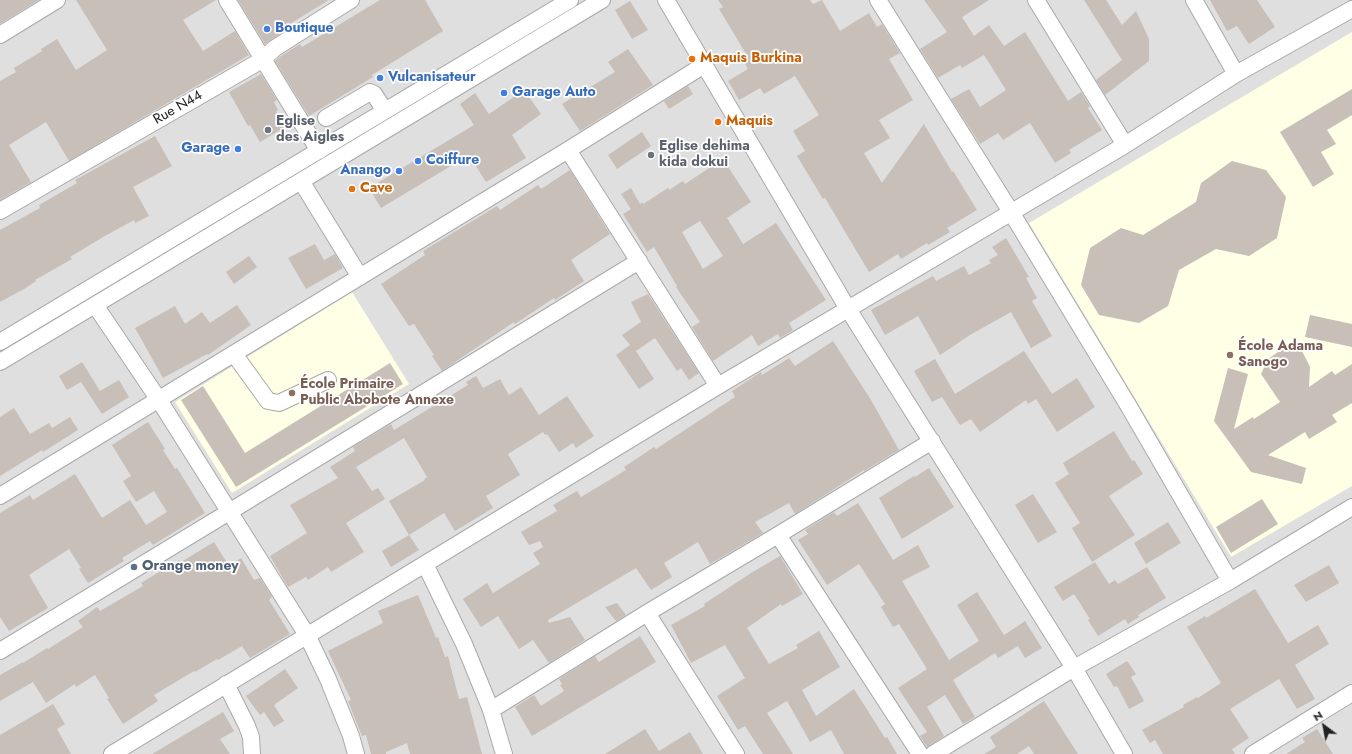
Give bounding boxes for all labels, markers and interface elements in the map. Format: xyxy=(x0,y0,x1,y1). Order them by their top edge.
place label: Boutique xyxy=(275,21,334,37)
marker: Boutique xyxy=(262,24,272,34)
place label: Maquis Burkina xyxy=(700,51,802,67)
marker: Maquis Burkina xyxy=(687,54,697,64)
place label: Vulcanisateur xyxy=(388,70,476,86)
marker: Vulcanisateur xyxy=(375,73,385,83)
place label: Garage Auto xyxy=(512,85,596,101)
street label: Rue N44 xyxy=(151,87,205,129)
marker: Garage Auto xyxy=(499,88,509,98)
place label: Eglise des Aigles xyxy=(276,114,344,146)
place label: Maquis xyxy=(726,114,773,130)
marker: Maquis xyxy=(713,117,723,127)
marker: Eglise des Aigles xyxy=(263,125,273,135)
place label: Eglise dehima kida dokui xyxy=(659,139,750,172)
place label: Garage xyxy=(181,141,230,157)
marker: Garage xyxy=(233,144,243,154)
marker: Eglise dehima kida dokui xyxy=(646,150,656,160)
place label: Coiffure xyxy=(426,153,479,169)
marker: Coiffure xyxy=(413,156,423,166)
place label: Anango xyxy=(340,163,391,179)
marker: Anango xyxy=(394,166,404,176)
place label: Cave xyxy=(360,181,392,197)
marker: Cave xyxy=(347,184,357,194)
place label: École Adama Sanogo xyxy=(1238,339,1323,372)
marker: École Adama Sanogo xyxy=(1225,350,1235,360)
place label: École Primaire Public Abobote Annexe xyxy=(300,377,454,410)
marker: École Primaire Public Abobote Annexe xyxy=(287,388,297,398)
place label: Orange money xyxy=(142,559,239,575)
marker: Orange money xyxy=(129,562,139,572)
north arrow xyxy=(1304,706,1344,746)
text: N xyxy=(1310,707,1326,725)

